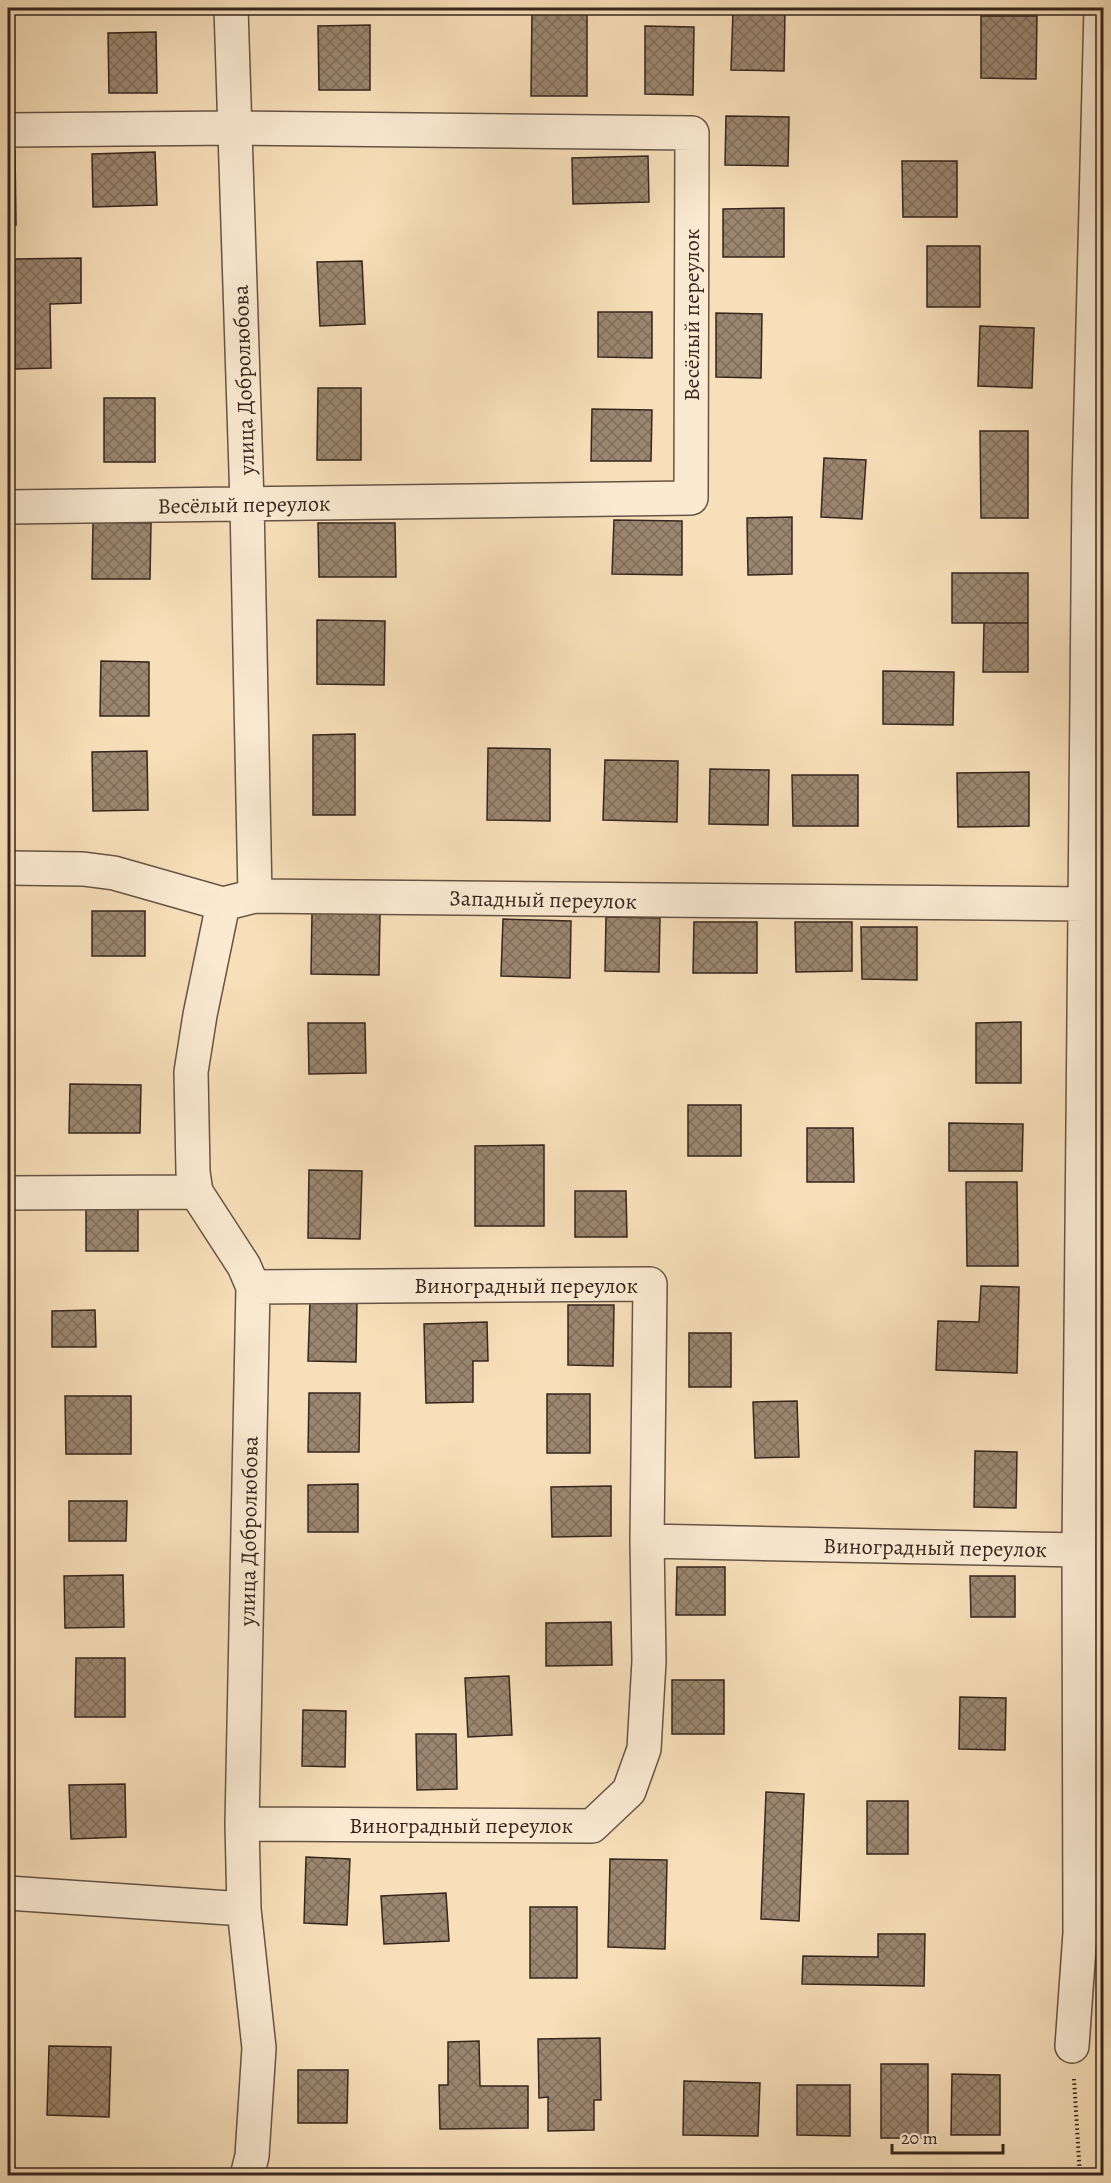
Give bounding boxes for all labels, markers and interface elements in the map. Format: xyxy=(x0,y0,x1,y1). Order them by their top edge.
street label: Весёлый переулок xyxy=(677,229,707,401)
street label: улица Добролюбова xyxy=(226,283,262,477)
street label: Весёлый переулок xyxy=(157,488,331,522)
street label: Западный переулок xyxy=(449,883,637,917)
street label: Виноградный переулок xyxy=(414,1271,638,1301)
street label: улица Добролюбова xyxy=(232,1435,266,1627)
street label: Виноградный переулок xyxy=(823,1531,1047,1565)
street label: Виноградный переулок xyxy=(349,1811,573,1841)
scale bar xyxy=(892,2117,1003,2155)
text: 20 m xyxy=(901,2126,938,2150)

